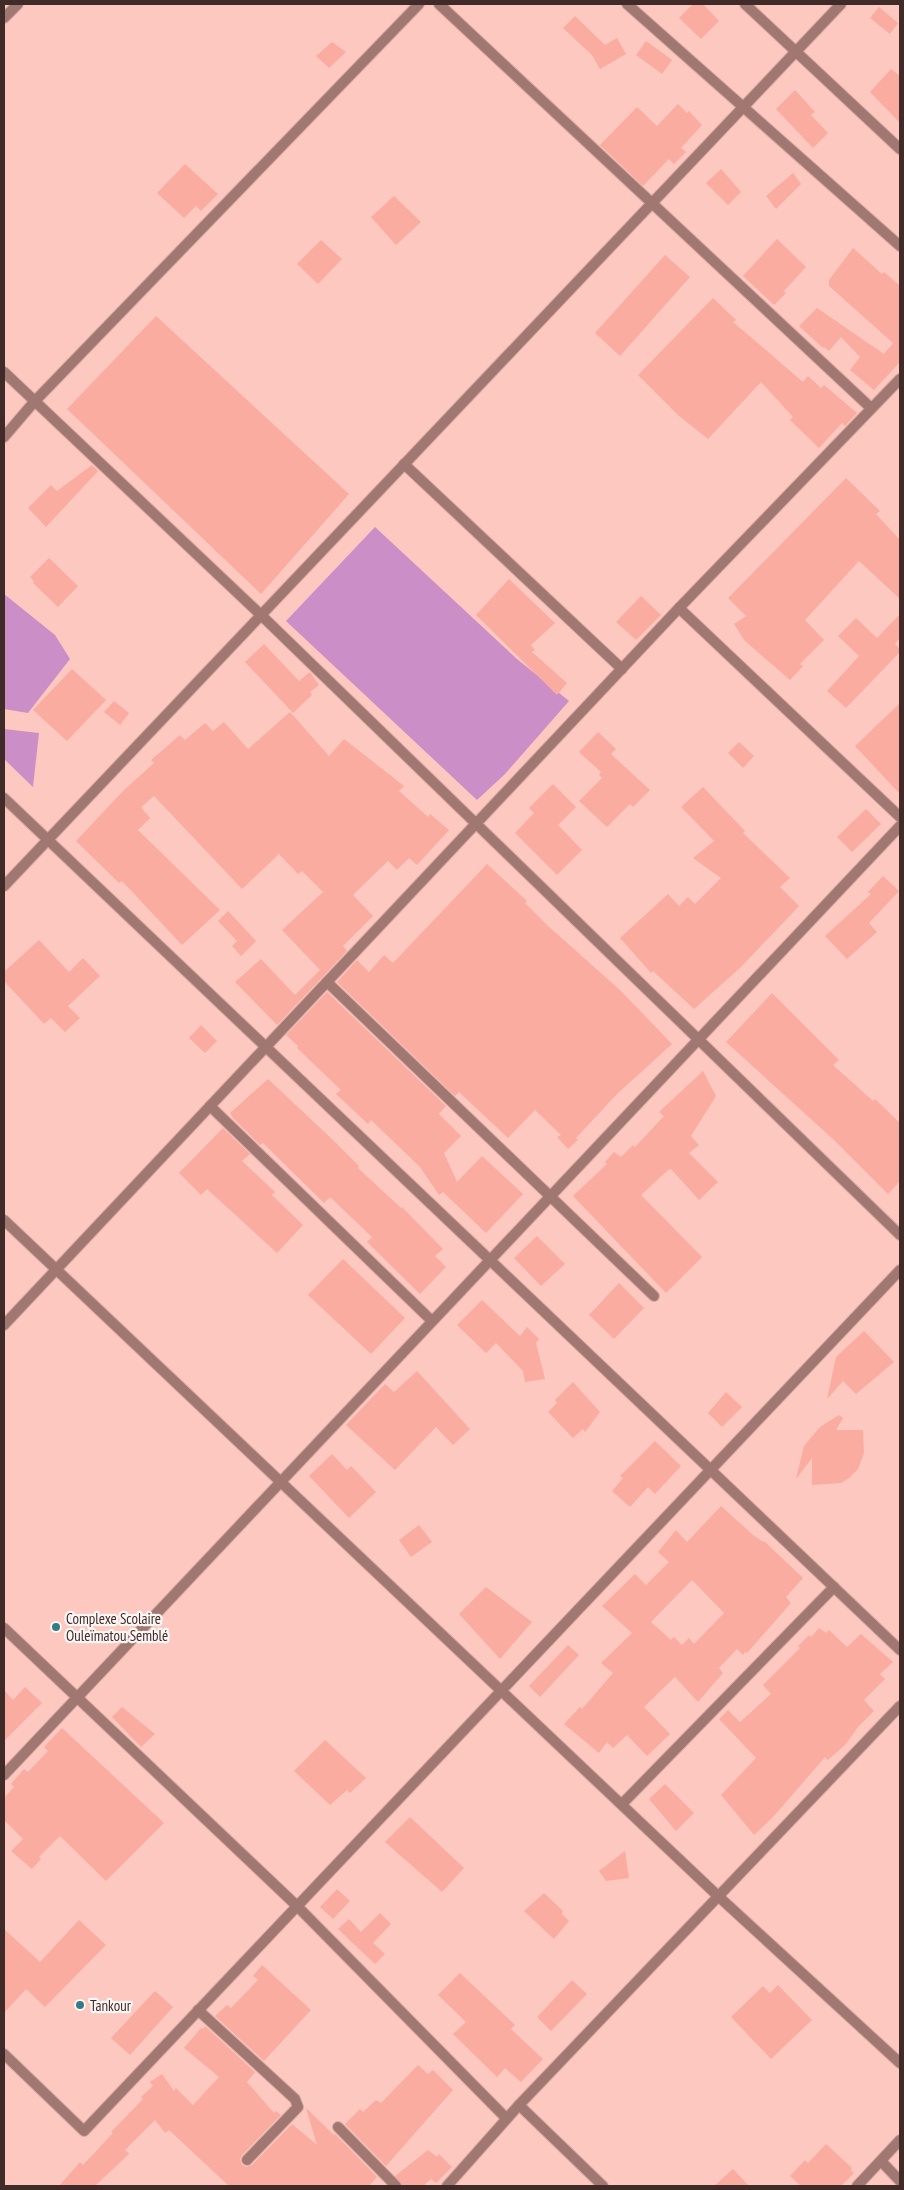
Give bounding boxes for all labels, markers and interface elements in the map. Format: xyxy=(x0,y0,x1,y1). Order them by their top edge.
place label: Complexe Scolaire Ouleïmatou Semblé xyxy=(66,1609,168,1645)
marker: Complexe Scolaire Ouleïmatou Semblé xyxy=(50,1621,62,1633)
place label: Tankour xyxy=(90,1996,132,2015)
marker: Tankour xyxy=(74,1999,86,2011)

